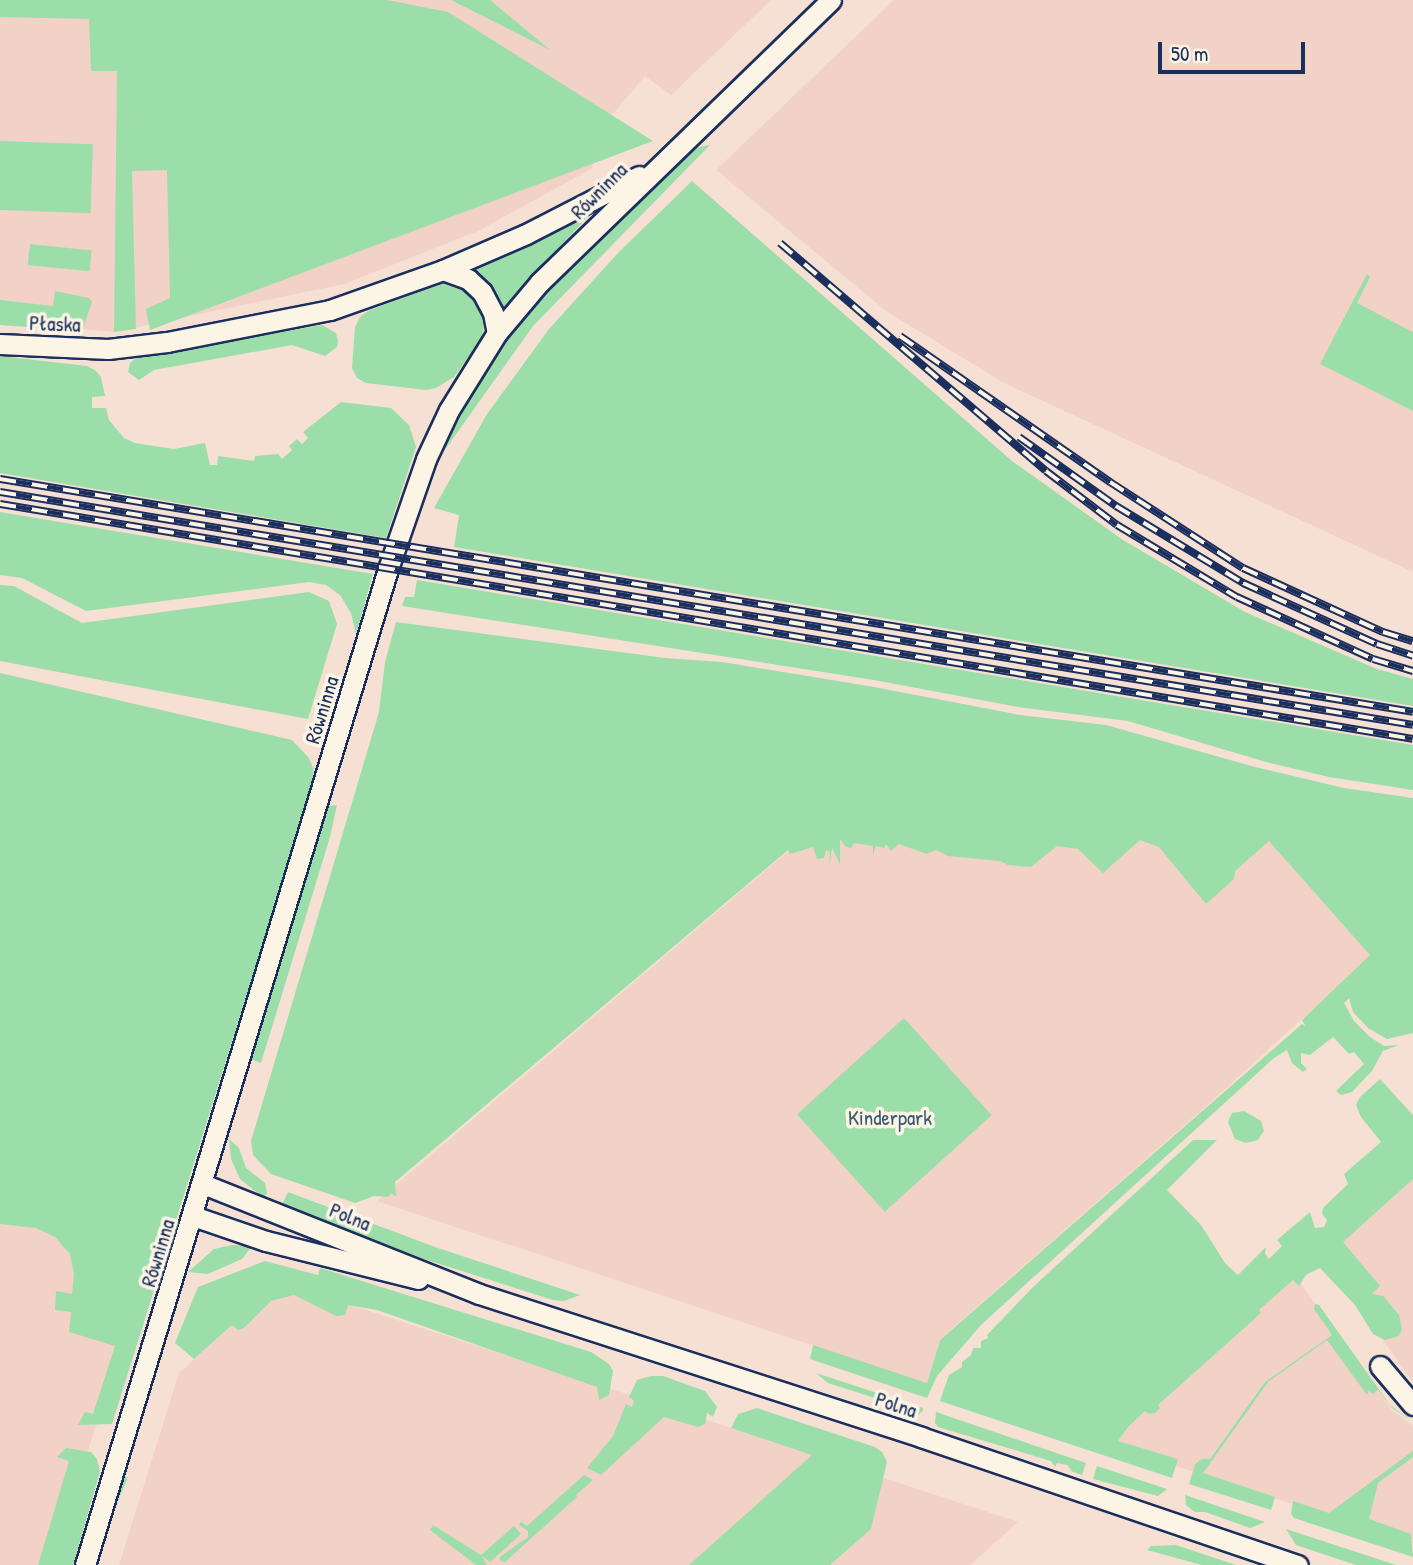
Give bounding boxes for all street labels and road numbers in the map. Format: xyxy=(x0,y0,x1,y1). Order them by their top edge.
street label: Równinna xyxy=(566,158,632,224)
street label: Płaska xyxy=(29,311,81,337)
street label: Równinna xyxy=(300,673,344,747)
street label: Polna xyxy=(326,1197,374,1237)
street label: Równinna xyxy=(136,1216,180,1290)
street label: Polna xyxy=(872,1387,920,1423)

